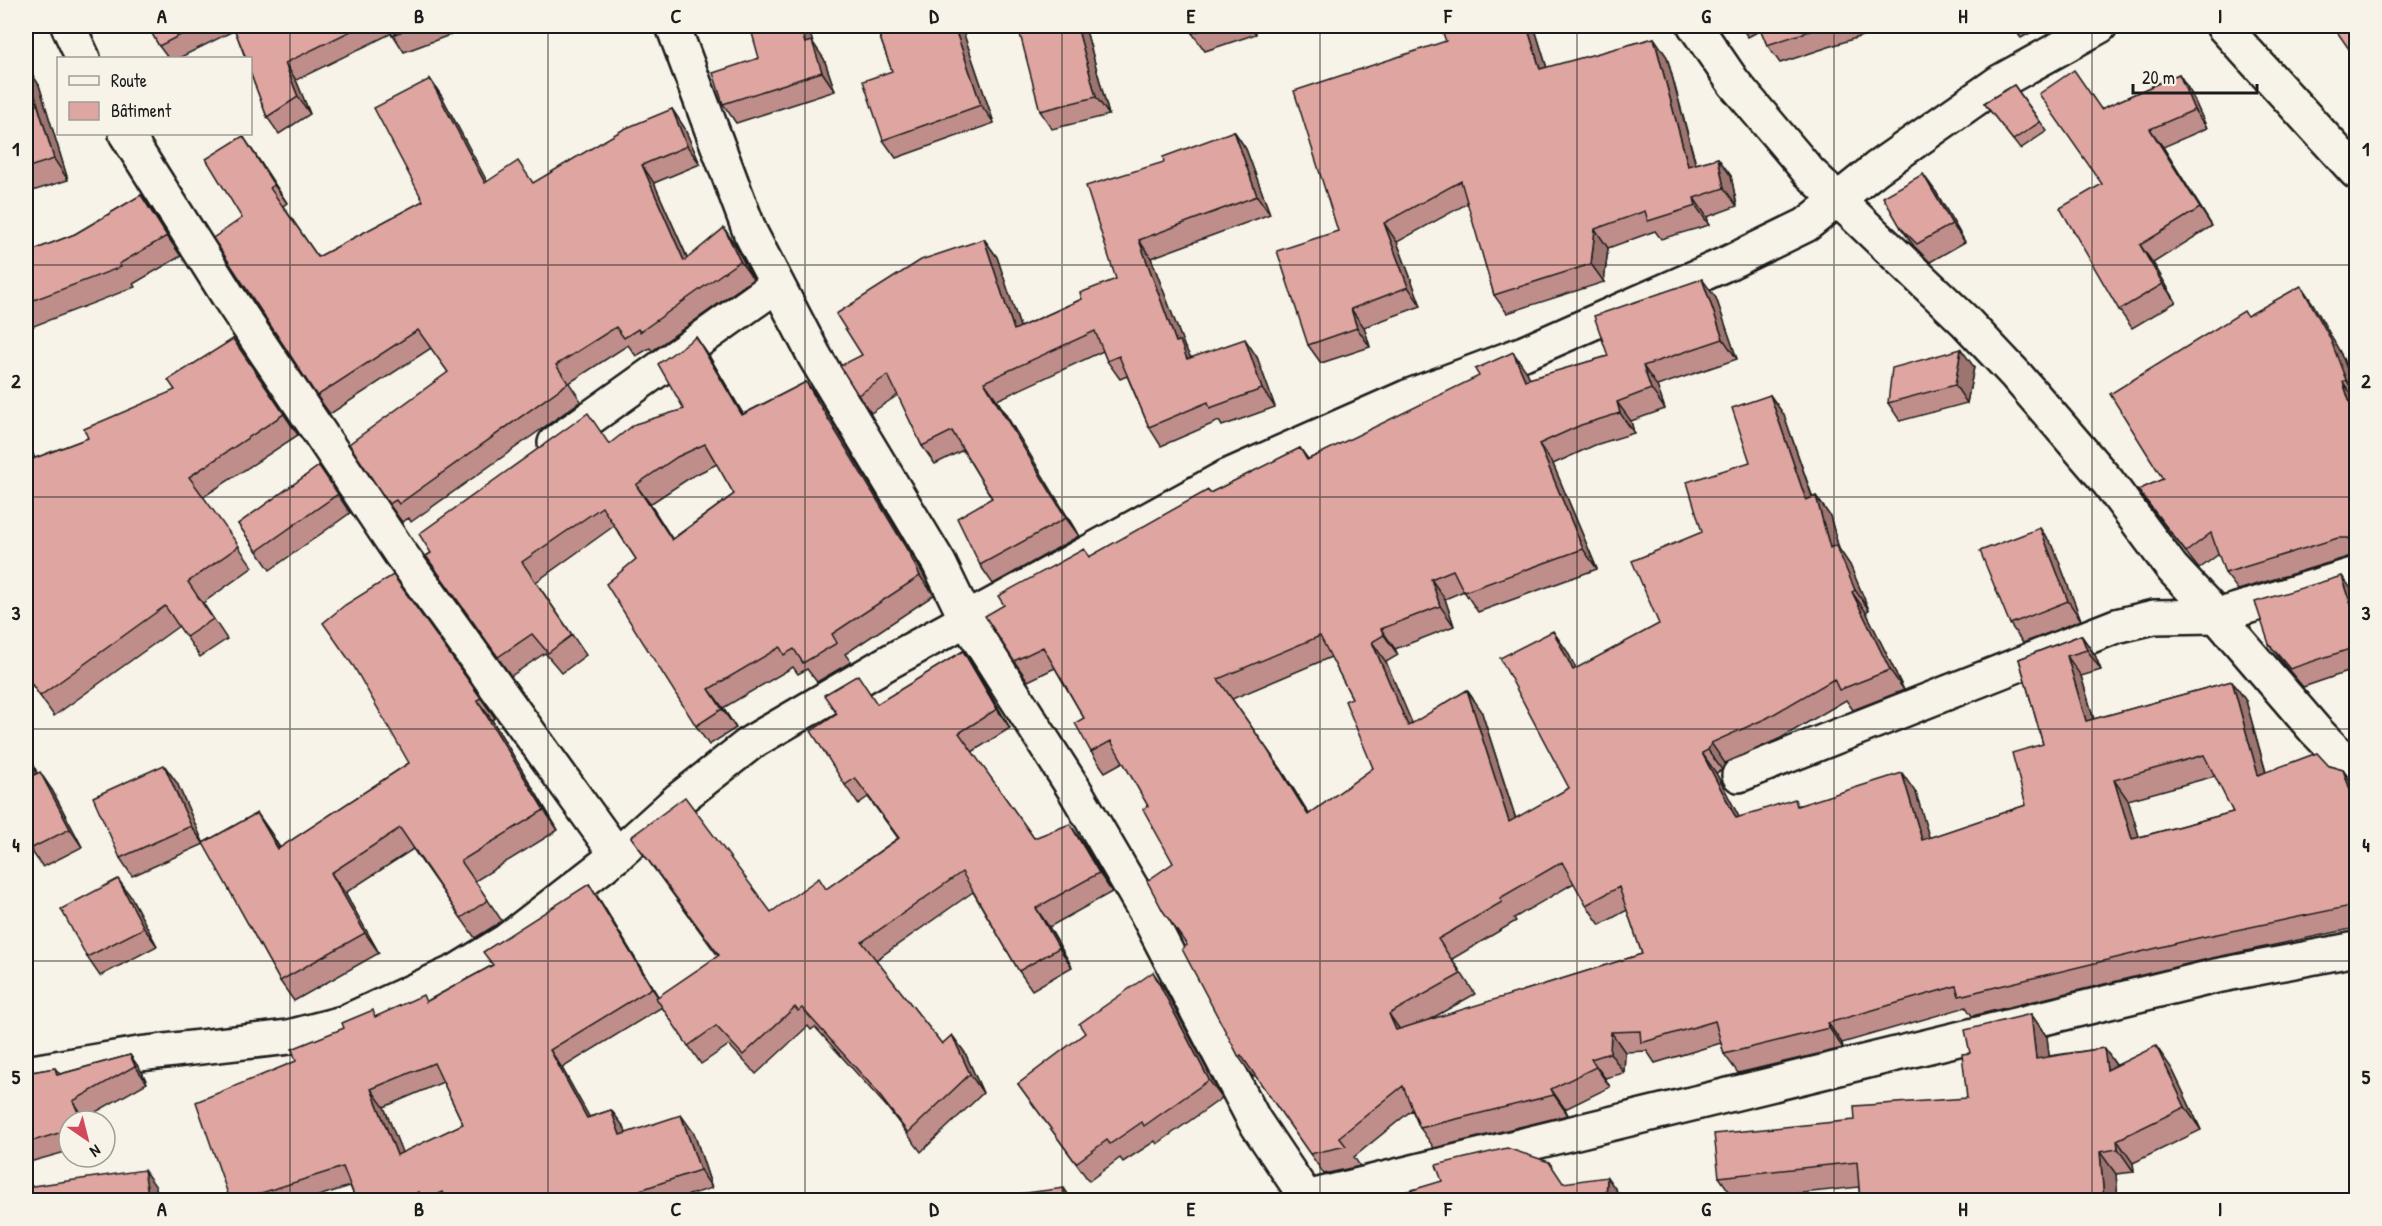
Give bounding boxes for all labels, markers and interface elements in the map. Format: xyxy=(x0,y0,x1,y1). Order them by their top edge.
text: A xyxy=(157,2,167,29)
text: B xyxy=(414,2,424,29)
text: C xyxy=(671,2,682,29)
text: D xyxy=(929,2,939,29)
text: E xyxy=(1187,2,1196,29)
text: F xyxy=(1443,2,1453,29)
text: G xyxy=(1701,2,1711,29)
text: H xyxy=(1958,2,1968,29)
text: I xyxy=(2218,2,2222,29)
legend xyxy=(57,57,252,135)
scale bar xyxy=(2133,57,2258,95)
text: 20 m xyxy=(2142,65,2175,90)
text: Route xyxy=(111,68,147,93)
text: Bâtiment xyxy=(111,98,172,123)
text: 1 xyxy=(12,135,20,162)
text: 1 xyxy=(2362,135,2370,162)
text: 2 xyxy=(11,367,21,394)
text: 2 xyxy=(2361,367,2371,394)
text: 3 xyxy=(12,599,21,626)
text: 3 xyxy=(2362,599,2371,626)
text: 4 xyxy=(12,831,20,858)
text: 4 xyxy=(2362,831,2370,858)
text: 5 xyxy=(12,1063,21,1090)
text: 5 xyxy=(2362,1063,2371,1090)
north arrow xyxy=(57,1109,117,1169)
text: N xyxy=(85,1140,105,1163)
text: A xyxy=(157,1195,167,1222)
text: B xyxy=(414,1195,424,1222)
text: C xyxy=(671,1195,682,1222)
text: D xyxy=(929,1195,939,1222)
text: E xyxy=(1187,1195,1196,1222)
text: F xyxy=(1443,1195,1453,1222)
text: G xyxy=(1701,1195,1711,1222)
text: H xyxy=(1958,1195,1968,1222)
text: I xyxy=(2218,1195,2222,1222)

